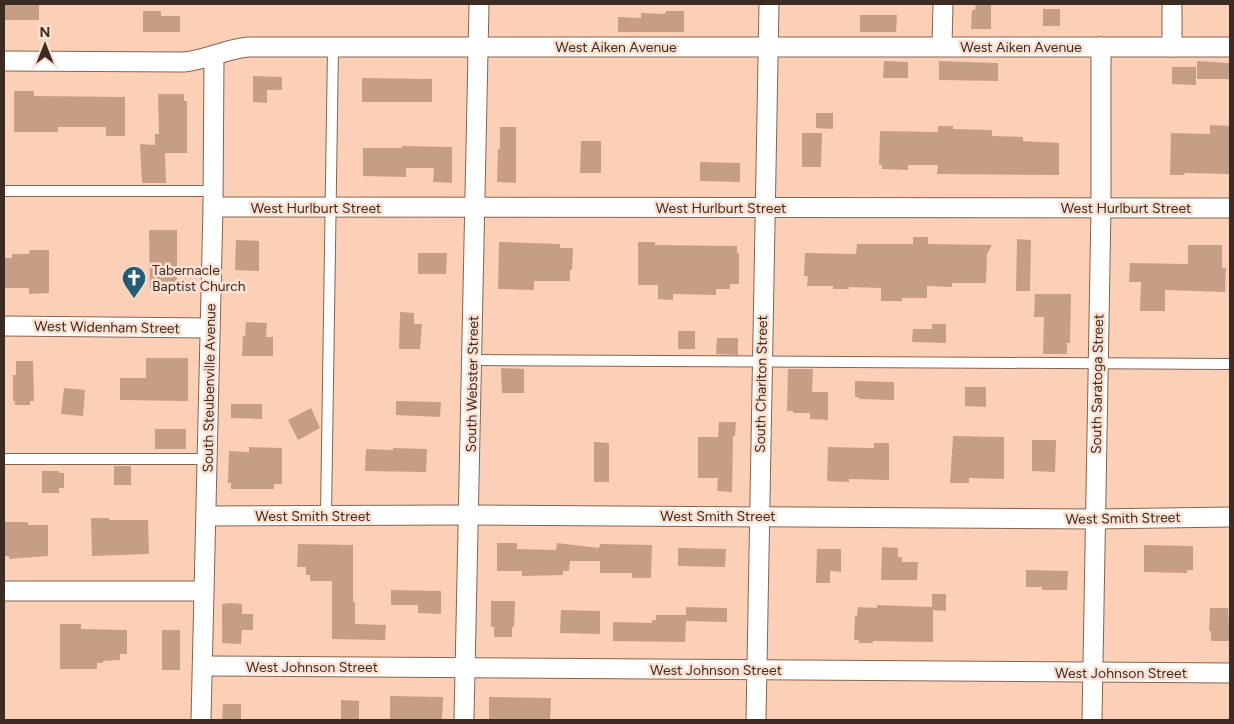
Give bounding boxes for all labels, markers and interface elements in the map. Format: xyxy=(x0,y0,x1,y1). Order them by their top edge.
north arrow xyxy=(20,20,70,70)
text: N xyxy=(40,24,50,41)
street label: West Aiken Avenue xyxy=(555,39,677,56)
street label: West Aiken Avenue xyxy=(960,39,1082,56)
street label: West Hurlburt Street xyxy=(251,200,381,217)
street label: West Hurlburt Street xyxy=(656,200,786,217)
street label: West Hurlburt Street xyxy=(1061,200,1191,217)
place label: Tabernacle Baptist Church xyxy=(152,262,246,295)
church icon: Tabernacle Baptist Church xyxy=(121,265,147,299)
street label: South Steubenville Avenue xyxy=(200,303,219,473)
street label: South Saratoga Street xyxy=(1088,314,1107,454)
street label: South Charlton Street xyxy=(752,315,771,453)
street label: South Webster Street xyxy=(463,316,482,452)
street label: West Widenham Street xyxy=(34,318,180,337)
street label: West Smith Street xyxy=(255,508,371,525)
street label: West Smith Street xyxy=(660,508,776,525)
street label: West Smith Street xyxy=(1065,509,1181,528)
street label: West Johnson Street xyxy=(246,659,378,676)
street label: West Johnson Street xyxy=(650,662,782,679)
street label: West Johnson Street xyxy=(1055,665,1187,682)

